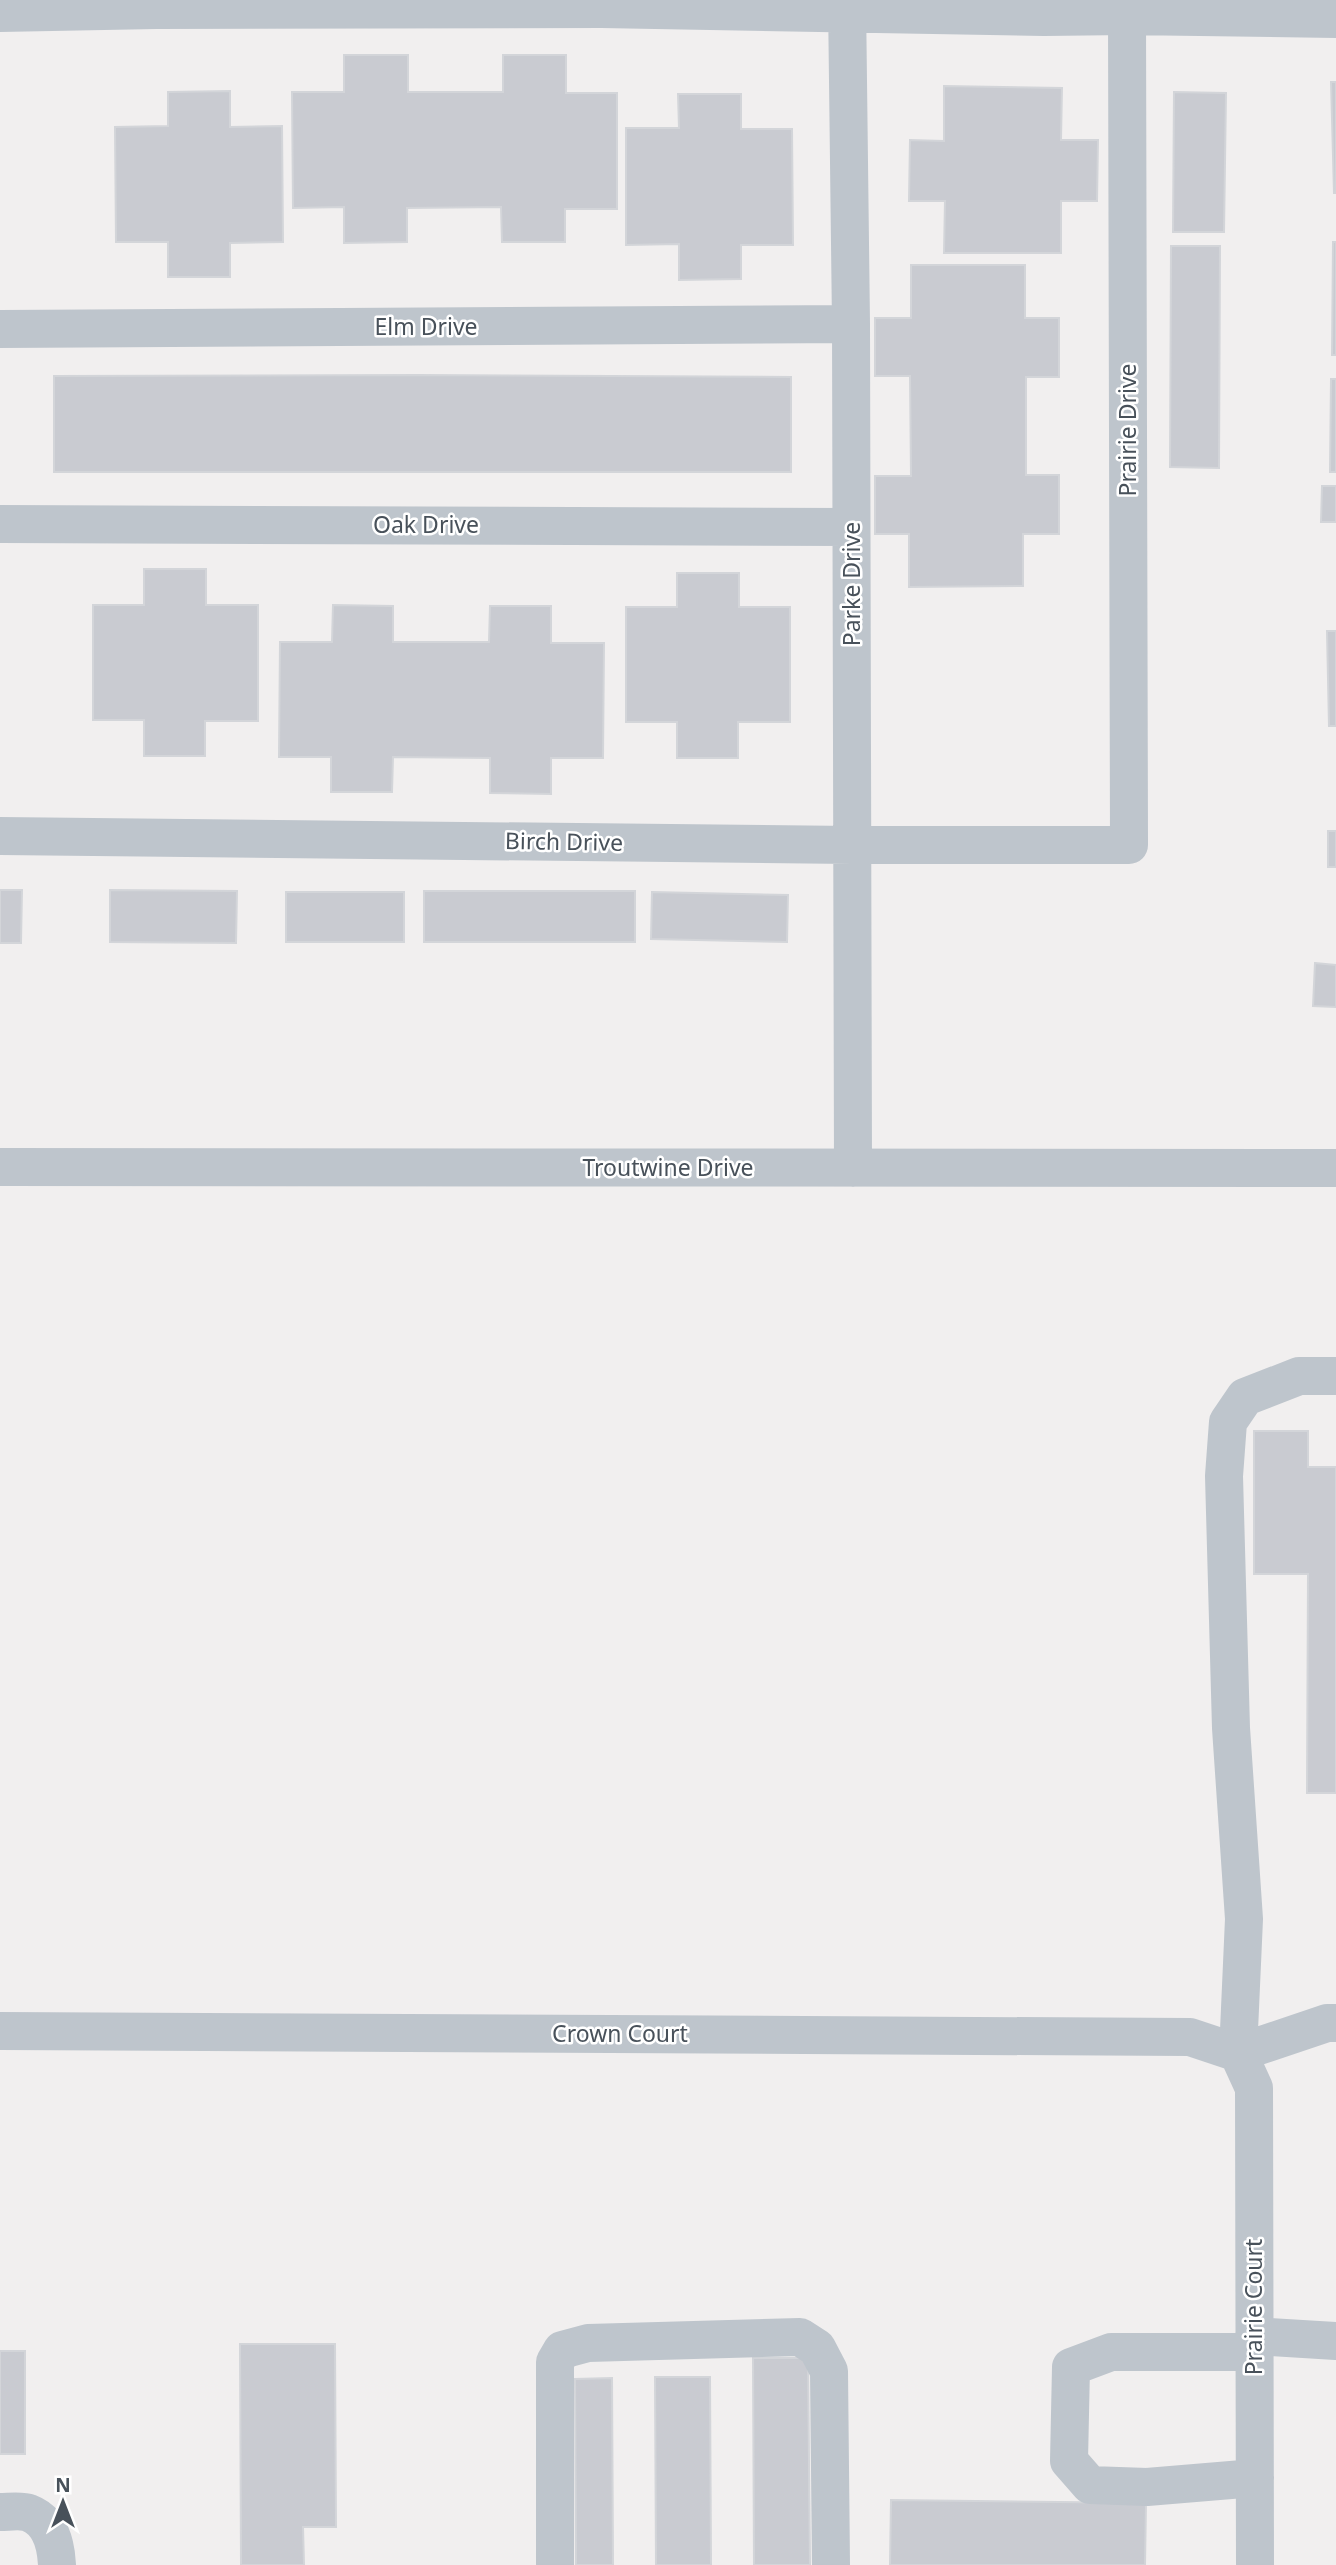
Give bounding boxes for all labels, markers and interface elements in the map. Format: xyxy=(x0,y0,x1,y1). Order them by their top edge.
street label: Elm Drive xyxy=(374,310,478,342)
street label: Prairie Drive xyxy=(1111,363,1143,497)
street label: Oak Drive xyxy=(373,508,479,540)
street label: Parke Drive xyxy=(835,522,867,646)
street label: Birch Drive xyxy=(505,824,623,858)
street label: Troutwine Drive xyxy=(582,1151,754,1183)
street label: Crown Court xyxy=(552,2017,688,2049)
street label: Prairie Court xyxy=(1237,2239,1269,2375)
north arrow xyxy=(28,2467,98,2537)
text: N xyxy=(55,2472,71,2498)

